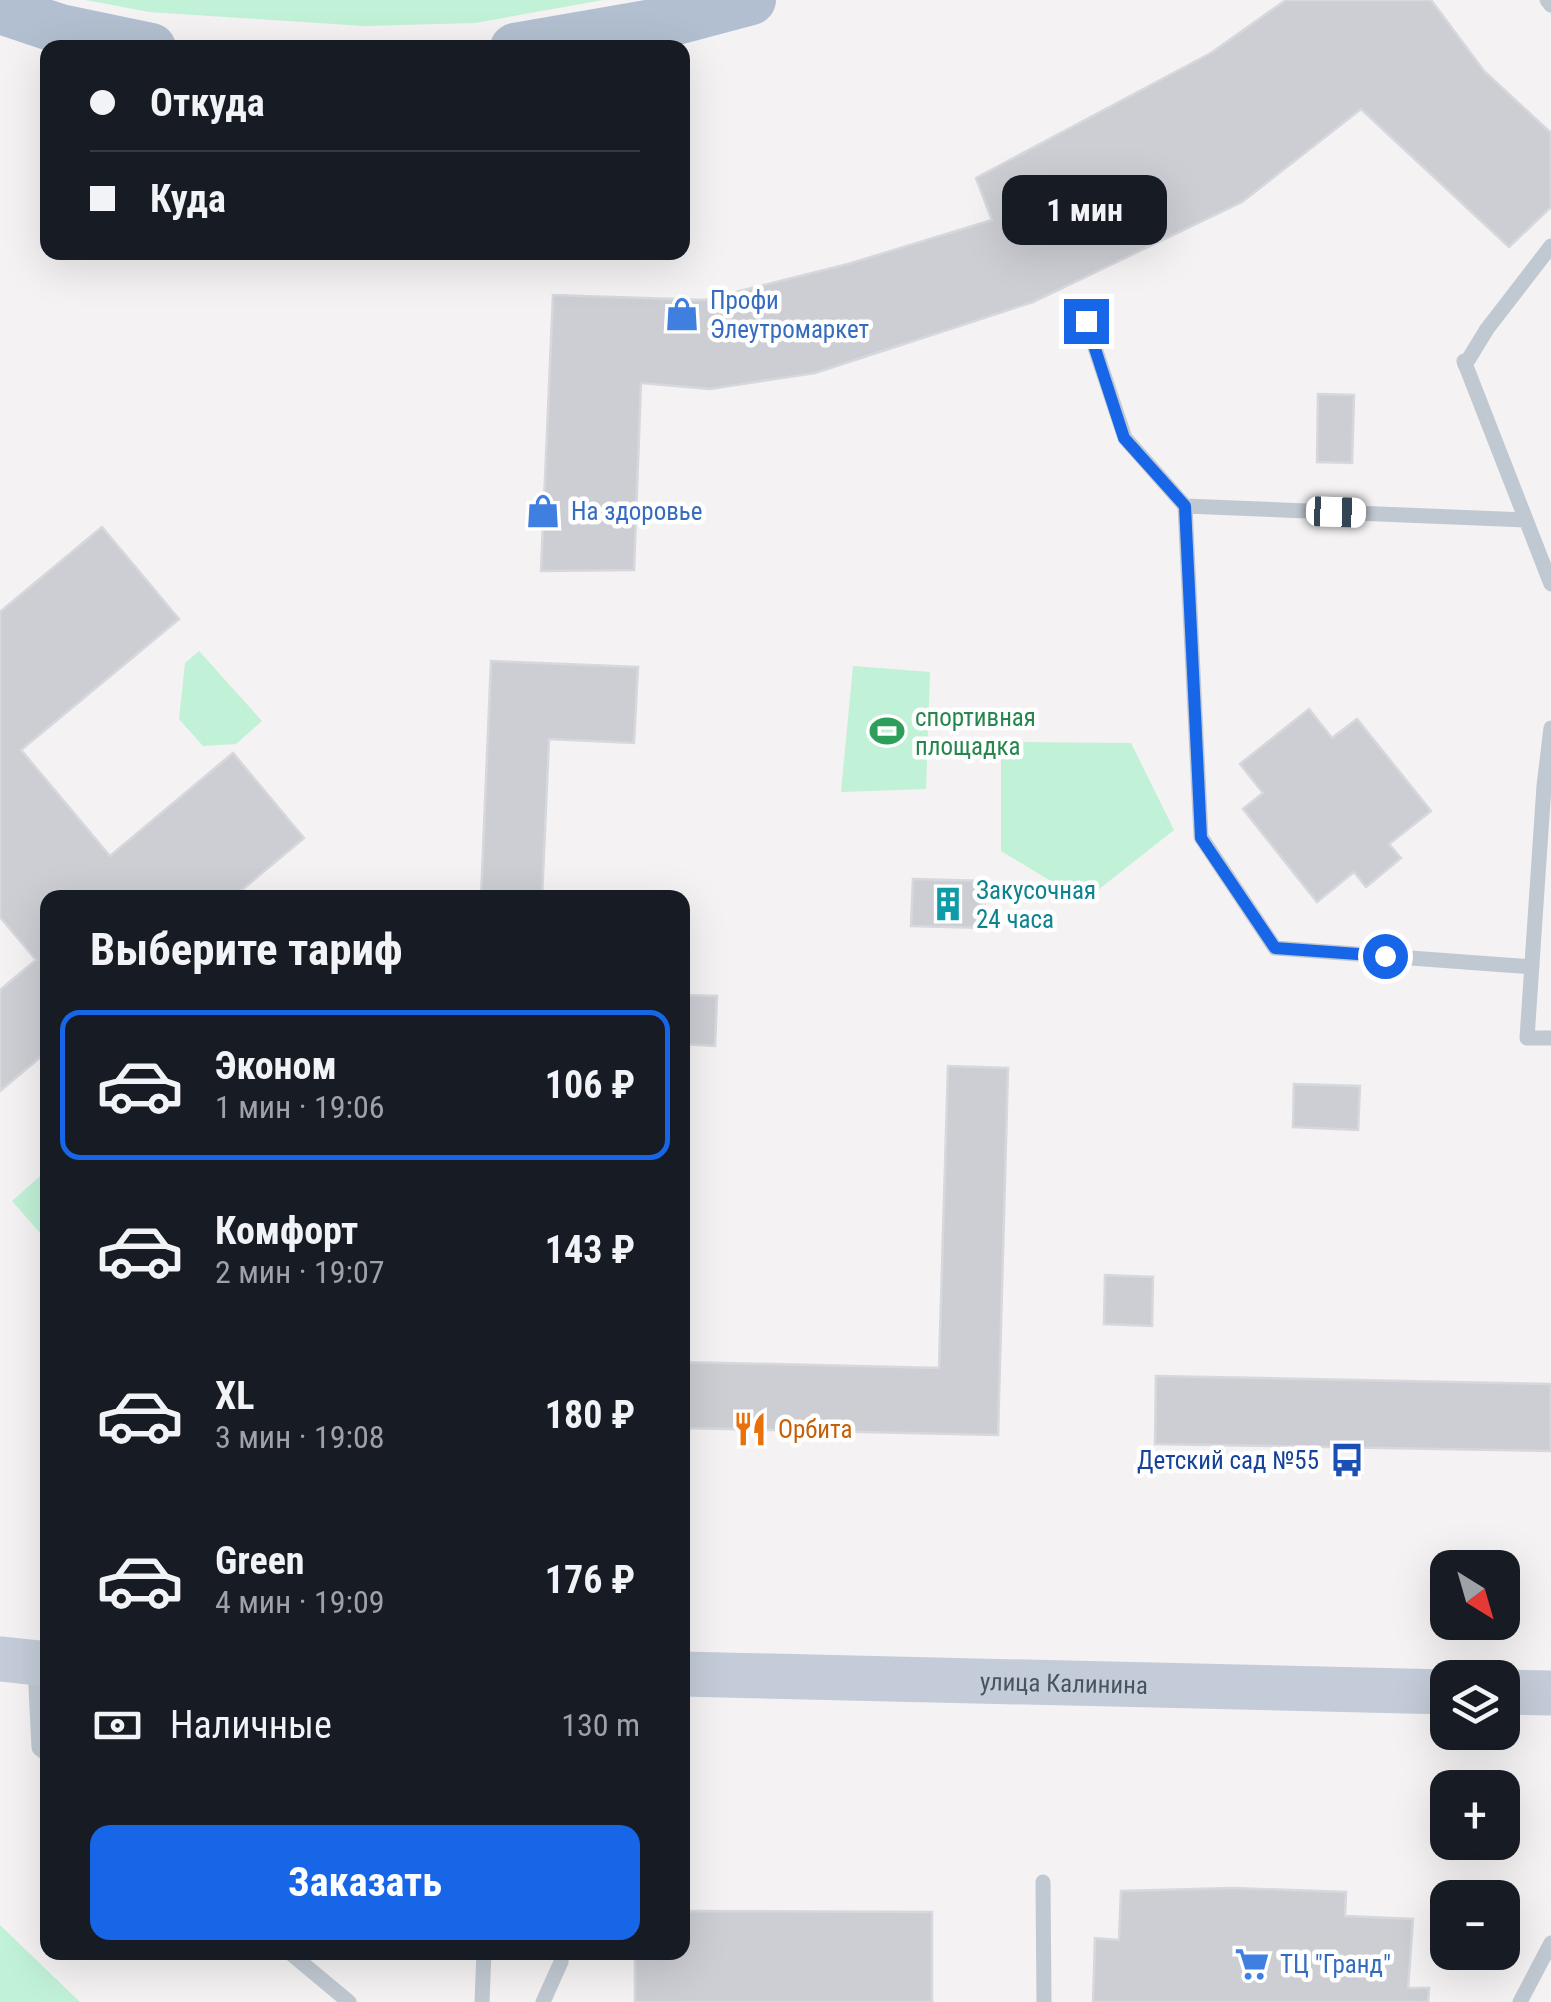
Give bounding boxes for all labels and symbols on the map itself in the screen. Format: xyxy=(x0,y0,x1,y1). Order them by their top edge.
callout: 1 мин xyxy=(1004,176,1168,246)
place label: Профи Элеутромаркет xyxy=(710,286,869,344)
shop icon: Профи Элеутромаркет xyxy=(663,295,701,333)
route end xyxy=(1064,299,1109,344)
shop icon: На здоровье xyxy=(524,492,562,530)
car xyxy=(1305,496,1367,528)
place label: На здоровье xyxy=(571,497,702,526)
place label: спортивная площадка xyxy=(915,703,1036,761)
sports icon: спортивная площадка xyxy=(868,712,906,750)
place label: Закусочная 24 часа xyxy=(976,876,1096,934)
building icon: Закусочная 24 часа xyxy=(929,885,967,923)
route start xyxy=(1363,934,1408,979)
restaurant icon: Орбита xyxy=(731,1410,769,1448)
place label: Орбита xyxy=(778,1415,852,1444)
bus stop icon: Детский сад №55 xyxy=(1328,1441,1366,1479)
place label: Детский сад №55 xyxy=(1137,1446,1319,1475)
north arrow xyxy=(1430,1550,1520,1640)
street label: улица Калинина xyxy=(980,1667,1148,1699)
supermarket icon: ТЦ "Гранд" xyxy=(1233,1945,1271,1983)
place label: ТЦ "Гранд" xyxy=(1280,1950,1391,1979)

